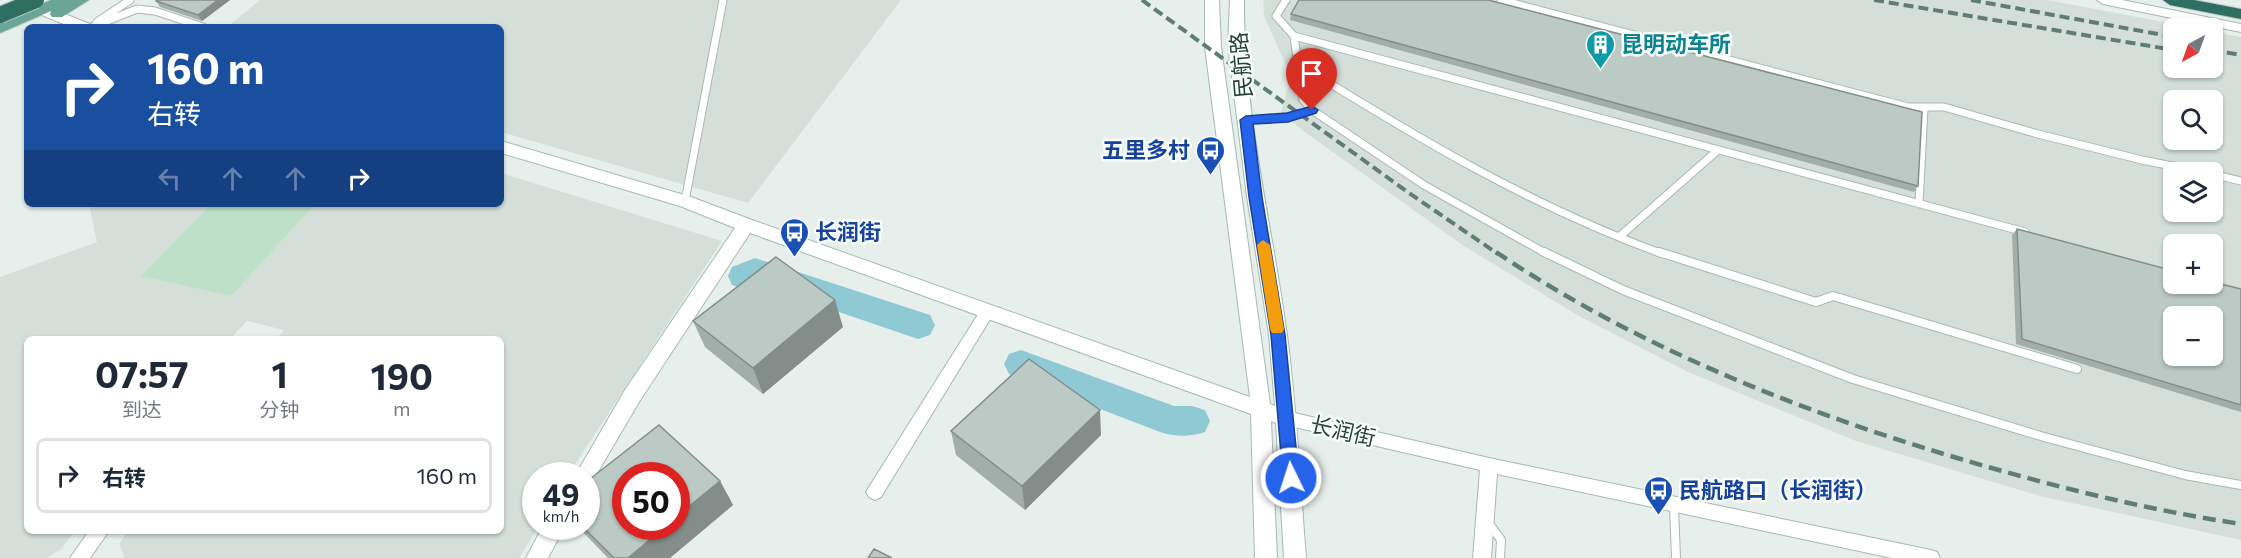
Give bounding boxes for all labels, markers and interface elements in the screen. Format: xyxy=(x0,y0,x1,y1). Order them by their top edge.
north arrow xyxy=(2163,18,2223,78)
map controls xyxy=(2163,18,2223,366)
building icon: 昆明动车所 xyxy=(1584,28,1616,70)
place label: 昆明动车所 xyxy=(1621,30,1731,57)
street label: 民航路 xyxy=(1224,31,1257,99)
text: 160 m xyxy=(147,41,265,93)
icon: right xyxy=(48,48,126,126)
pin xyxy=(1286,48,1337,110)
icon: arrive xyxy=(1295,57,1328,90)
button: search xyxy=(2163,90,2223,150)
text: 右转 xyxy=(147,97,201,130)
bus stop icon: 五里多村 xyxy=(1195,134,1227,176)
place label: 五里多村 xyxy=(1102,136,1190,163)
icon: left xyxy=(153,162,186,195)
icon: ahead xyxy=(216,162,249,195)
icon: ahead xyxy=(279,162,312,195)
icon: right xyxy=(342,162,375,195)
button: layers xyxy=(2163,162,2223,222)
bus stop icon: 长润街 xyxy=(778,216,810,258)
place label: 长润街 xyxy=(815,218,881,245)
button: + xyxy=(2163,234,2223,294)
button: − xyxy=(2163,306,2223,366)
text: 07:57 xyxy=(95,351,189,395)
text: 1 xyxy=(271,351,288,395)
text: 190 xyxy=(371,353,433,397)
text: m xyxy=(393,396,411,420)
text: 到达 xyxy=(122,397,162,421)
text: 分钟 xyxy=(260,397,300,421)
street label: 长润街 xyxy=(1308,410,1378,451)
position arrow xyxy=(1259,446,1323,510)
icon: right xyxy=(51,459,84,492)
text: 160 m xyxy=(416,462,477,489)
speed limit sign: 50 xyxy=(612,462,690,540)
text: 右转 xyxy=(102,464,146,491)
bus stop icon: 民航路口（长润街） xyxy=(1642,474,1674,516)
text: 49 xyxy=(543,475,579,512)
place label: 民航路口（长润街） xyxy=(1679,476,1877,503)
text: km/h xyxy=(543,507,579,525)

